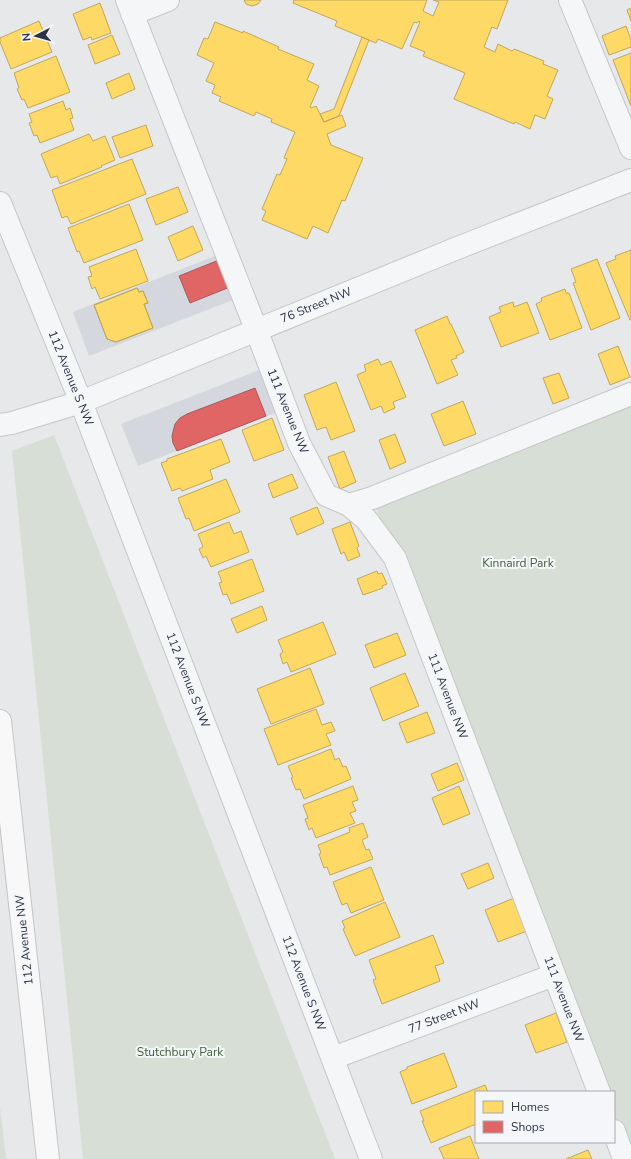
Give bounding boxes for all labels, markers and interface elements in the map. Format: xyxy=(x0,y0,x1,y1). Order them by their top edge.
north arrow xyxy=(16,16,56,56)
text: N xyxy=(19,32,34,42)
street label: 76 Street NW xyxy=(278,283,354,327)
street label: 112 Avenue S NW xyxy=(45,328,97,428)
street label: 111 Avenue NW xyxy=(264,366,312,456)
park label: Kinnaird Park xyxy=(482,555,555,571)
street label: 112 Avenue S NW xyxy=(162,630,214,730)
street label: 111 Avenue NW xyxy=(424,651,472,741)
street label: 112 Avenue NW xyxy=(11,894,37,986)
street label: 112 Avenue S NW xyxy=(278,933,330,1033)
street label: 111 Avenue NW xyxy=(540,954,588,1044)
street label: 77 Street NW xyxy=(406,995,482,1037)
park label: Stutchbury Park xyxy=(137,1044,224,1060)
legend xyxy=(475,1091,615,1143)
text: Homes xyxy=(511,1099,549,1115)
text: Shops xyxy=(511,1119,545,1135)

